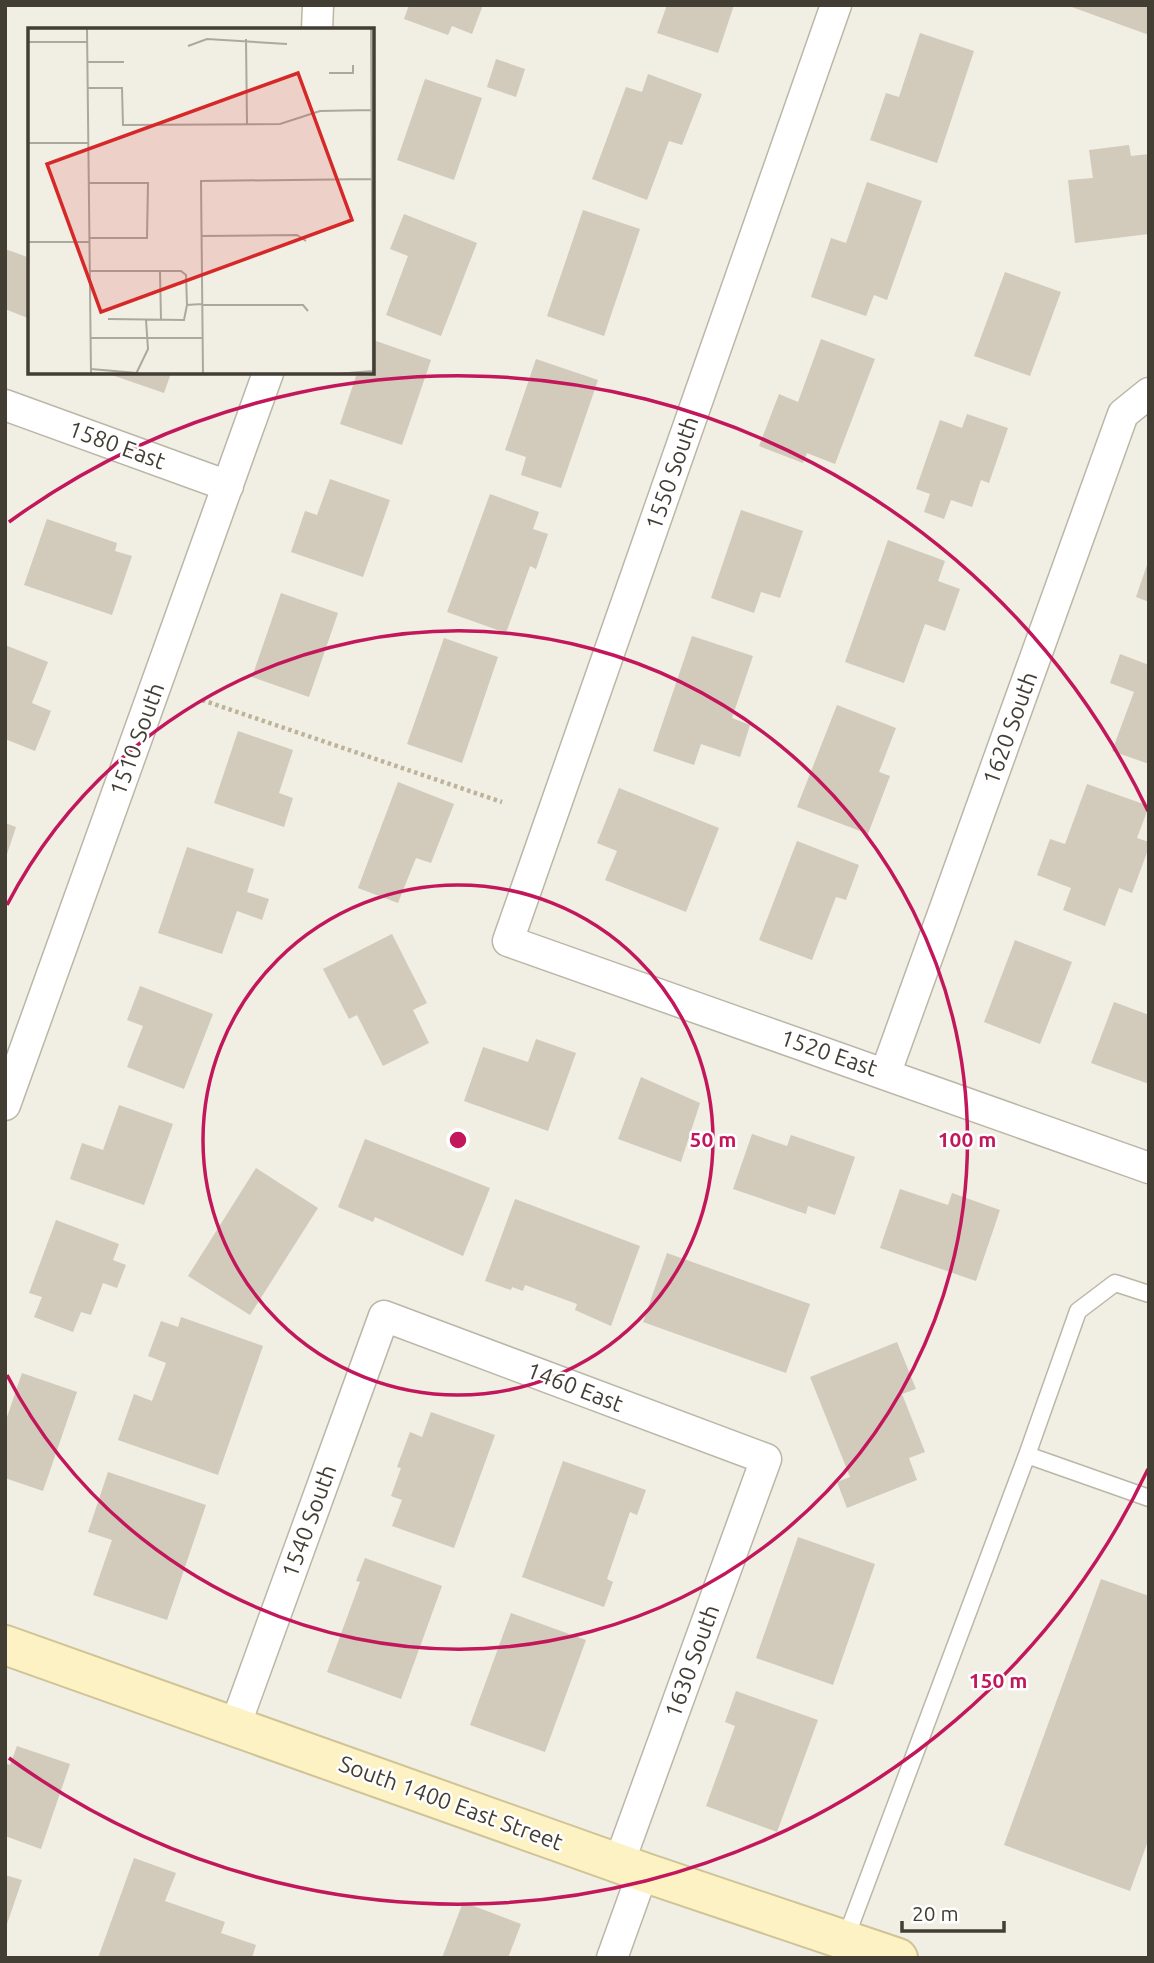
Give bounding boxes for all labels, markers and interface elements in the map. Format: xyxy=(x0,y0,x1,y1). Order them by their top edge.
inset map xyxy=(28,28,374,374)
street label: 1550 South xyxy=(641,413,703,533)
street label: 1580 East xyxy=(65,416,169,474)
street label: 1620 South xyxy=(978,668,1041,788)
street label: 1510 South xyxy=(105,679,168,799)
street label: 1520 East xyxy=(777,1024,881,1081)
text: 50 m xyxy=(690,1127,736,1151)
text: 100 m xyxy=(938,1127,996,1151)
centre of rings xyxy=(446,1128,470,1152)
street label: 1460 East xyxy=(524,1357,627,1416)
street label: 1540 South xyxy=(277,1461,340,1581)
street label: 1630 South xyxy=(660,1601,723,1721)
text: 150 m xyxy=(969,1668,1027,1692)
street label: South 1400 East Street xyxy=(336,1750,567,1855)
scale bar xyxy=(902,1890,1004,1934)
text: 20 m xyxy=(912,1901,959,1925)

